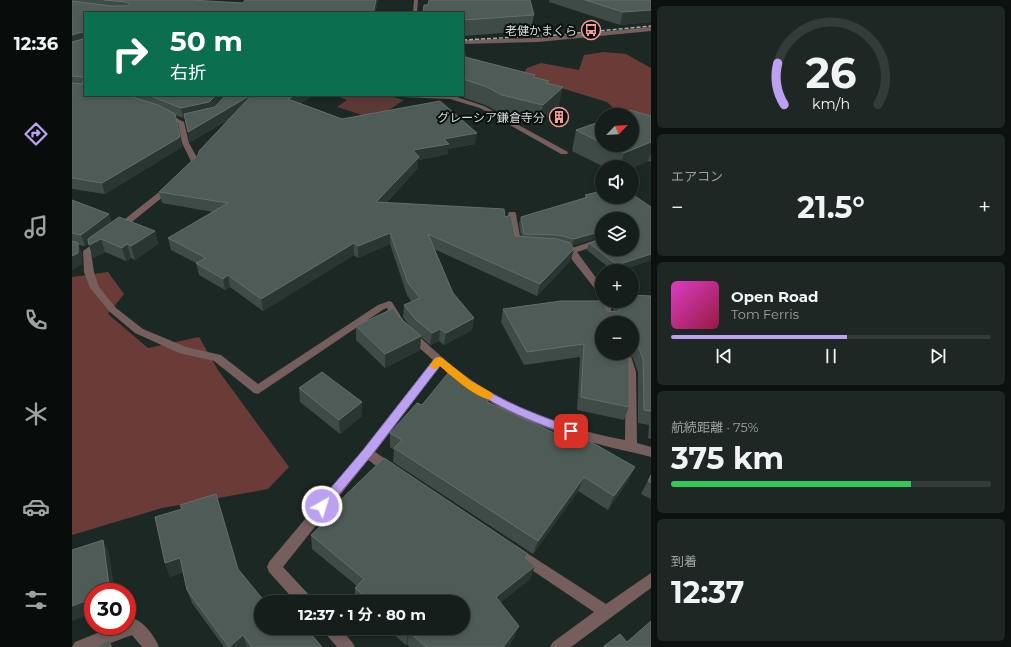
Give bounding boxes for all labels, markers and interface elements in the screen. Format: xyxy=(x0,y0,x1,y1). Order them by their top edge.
bus stop icon: 老健かまくら xyxy=(580,19,602,41)
place label: 老健かまくら xyxy=(505,23,577,38)
text: 50 m xyxy=(170,24,243,58)
icon: right xyxy=(104,28,156,80)
text: 12:36 xyxy=(14,33,58,55)
text: 26 xyxy=(805,48,857,98)
text: 右折 xyxy=(170,62,206,84)
text: km/h xyxy=(812,95,850,113)
building icon: グレーシア鎌倉寺分 xyxy=(548,106,570,128)
north arrow xyxy=(595,108,639,152)
map controls xyxy=(595,108,639,360)
place label: グレーシア鎌倉寺分 xyxy=(437,110,545,125)
icon: directions xyxy=(22,120,50,148)
button: sound xyxy=(595,160,639,204)
text: エアコン xyxy=(671,168,723,184)
text: 21.5° xyxy=(797,189,865,226)
text: − xyxy=(671,194,684,221)
text: + xyxy=(978,194,991,221)
button: layers xyxy=(595,212,639,256)
icon: music xyxy=(22,213,50,241)
button: + xyxy=(595,264,639,308)
text: Open Road xyxy=(731,287,819,306)
icon: phone xyxy=(22,306,50,334)
text: Tom Ferris xyxy=(731,306,799,322)
button: − xyxy=(595,316,639,360)
icon: previous xyxy=(713,345,735,367)
icon: pause xyxy=(820,345,842,367)
icon: next xyxy=(927,345,949,367)
icon: climate xyxy=(22,400,50,428)
pin xyxy=(554,414,588,448)
text: 航続距離 · 75% xyxy=(671,419,759,435)
icon: arrive xyxy=(560,420,582,442)
text: 375 km xyxy=(671,440,784,477)
position arrow xyxy=(301,485,343,527)
icon: car xyxy=(22,493,50,521)
text: 到着 xyxy=(671,553,697,569)
text: 12:37 xyxy=(671,574,744,611)
speed limit sign: 30 xyxy=(84,583,136,635)
icon: filters xyxy=(22,586,50,614)
text: 12:37 · 1 分 · 80 m xyxy=(298,605,426,624)

